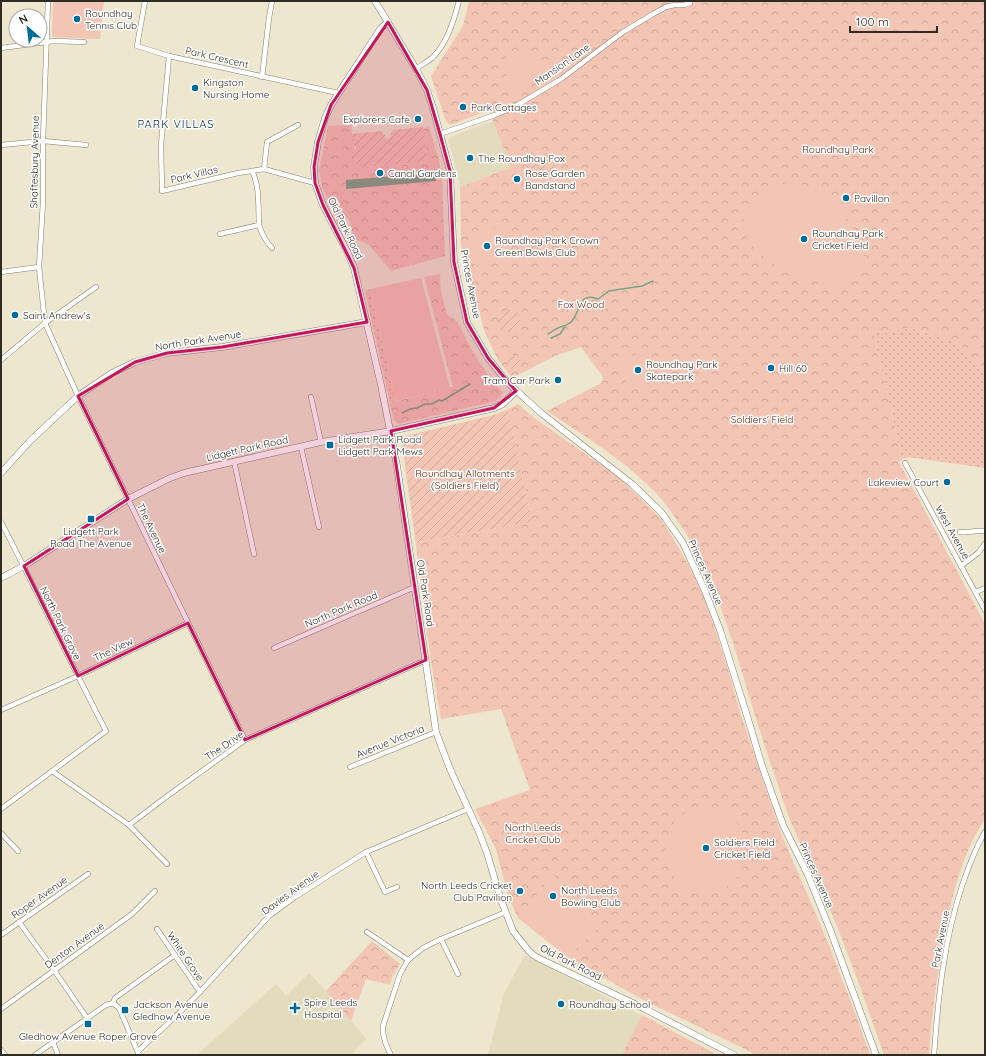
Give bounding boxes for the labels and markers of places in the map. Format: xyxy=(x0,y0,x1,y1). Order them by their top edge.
place label: Roundhay Tennis Club xyxy=(85,7,137,32)
marker: Roundhay Tennis Club xyxy=(72,14,82,24)
place label: Kingston Nursing Home xyxy=(203,76,270,101)
marker: Kingston Nursing Home xyxy=(190,83,200,93)
place label: Park Cottages xyxy=(471,101,537,114)
marker: Park Cottages xyxy=(458,102,468,112)
place label: Explorers Cafe xyxy=(343,113,410,126)
marker: Explorers Cafe xyxy=(413,114,423,124)
place label: The Roundhay Fox xyxy=(478,152,565,165)
marker: The Roundhay Fox xyxy=(465,153,475,163)
place label: Canal Gardens xyxy=(388,167,457,180)
place label: Rose Garden Bandstand xyxy=(525,167,585,192)
marker: Canal Gardens xyxy=(375,168,385,178)
marker: Rose Garden Bandstand xyxy=(512,174,522,184)
place label: Pavillon xyxy=(854,192,890,205)
marker: Pavillon xyxy=(841,193,851,203)
place label: Roundhay Park Cricket Field xyxy=(812,227,884,252)
place label: Roundhay Park Crown Green Bowls Club xyxy=(495,234,599,259)
marker: Roundhay Park Cricket Field xyxy=(799,234,809,244)
marker: Roundhay Park Crown Green Bowls Club xyxy=(482,241,492,251)
place label: Saint Andrew's xyxy=(23,309,91,322)
marker: Saint Andrew's xyxy=(10,310,20,320)
place label: Roundhay Park Skatepark xyxy=(646,358,718,383)
place label: Hill 60 xyxy=(779,362,807,375)
marker: Hill 60 xyxy=(766,363,776,373)
marker: Roundhay Park Skatepark xyxy=(633,365,643,375)
place label: Tram Car Park xyxy=(483,374,550,387)
marker: Tram Car Park xyxy=(553,375,563,385)
place label: Lidgett Park Road Lidgett Park Mews xyxy=(338,433,423,458)
marker: Lidgett Park Road Lidgett Park Mews xyxy=(325,440,335,450)
place label: Lakeview Court xyxy=(868,476,940,489)
marker: Lakeview Court xyxy=(942,477,952,487)
marker: Lidgett Park Road The Avenue xyxy=(86,514,96,524)
place label: Lidgett Park Road The Avenue xyxy=(50,525,132,550)
place label: Soldiers Field Cricket Field xyxy=(714,836,775,861)
marker: Soldiers Field Cricket Field xyxy=(701,843,711,853)
place label: North Leeds Cricket Club Pavilion xyxy=(421,879,513,904)
place label: North Leeds Bowling Club xyxy=(561,884,621,909)
marker: North Leeds Cricket Club Pavilion xyxy=(515,886,525,896)
marker: North Leeds Bowling Club xyxy=(548,891,558,901)
place label: Spire Leeds Hospital xyxy=(304,996,358,1021)
place label: Jackson Avenue Gledhow Avenue xyxy=(133,998,210,1023)
place label: Roundhay School xyxy=(569,998,650,1011)
marker: Roundhay School xyxy=(556,999,566,1009)
marker: Spire Leeds Hospital xyxy=(289,1002,301,1014)
marker: Jackson Avenue Gledhow Avenue xyxy=(120,1005,130,1015)
marker: Gledhow Avenue Roper Grove xyxy=(83,1019,93,1029)
place label: Gledhow Avenue Roper Grove xyxy=(19,1030,157,1043)

